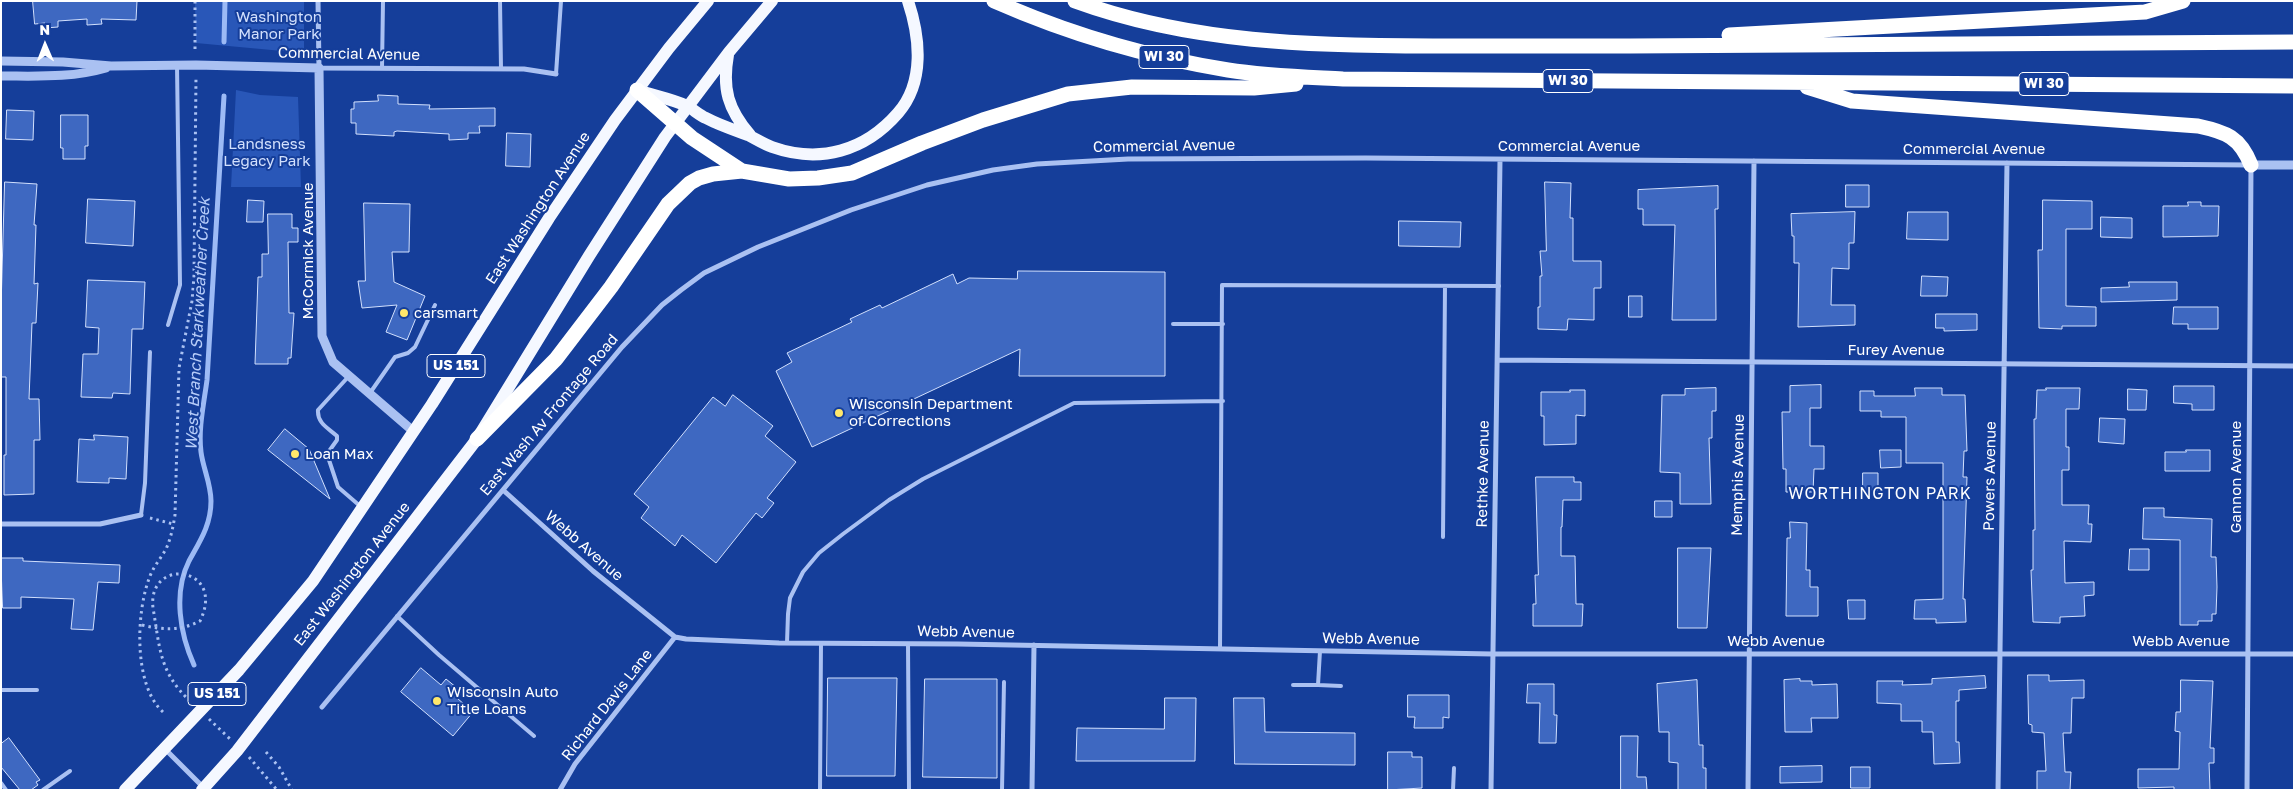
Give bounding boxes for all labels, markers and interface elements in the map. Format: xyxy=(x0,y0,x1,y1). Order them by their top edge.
park label: Washington Manor Park xyxy=(236,8,322,43)
north arrow xyxy=(20,20,70,70)
text: N xyxy=(39,21,50,38)
street label: Commercial Avenue xyxy=(278,44,420,64)
road number: WI 30 xyxy=(1139,46,1189,68)
road number: WI 30 xyxy=(1543,70,1593,92)
road number: WI 30 xyxy=(2019,72,2069,96)
street label: East Washington Avenue xyxy=(482,128,594,288)
park label: Landsness Legacy Park xyxy=(223,135,311,170)
street label: Commercial Avenue xyxy=(1093,136,1235,156)
street label: Commercial Avenue xyxy=(1498,137,1640,155)
street label: Commercial Avenue xyxy=(1903,140,2045,158)
street label: McCormick Avenue xyxy=(299,183,317,319)
water label: West Branch Starkweather Creek xyxy=(182,197,214,451)
place label: carsmart xyxy=(414,304,478,322)
marker: carsmart xyxy=(398,307,410,319)
street label: East Wash Av Frontage Road xyxy=(476,331,622,499)
street label: Furey Avenue xyxy=(1847,341,1945,359)
road number: US 151 xyxy=(427,354,485,378)
place label: Wisconsin Department of Corrections xyxy=(849,395,1013,430)
marker: Wisconsin Department of Corrections xyxy=(833,407,845,419)
street label: Memphis Avenue xyxy=(1728,414,1748,536)
street label: Rethke Avenue xyxy=(1473,420,1493,528)
street label: Powers Avenue xyxy=(1980,421,2000,531)
street label: Gannon Avenue xyxy=(2227,421,2245,533)
place label: Loan Max xyxy=(305,445,373,463)
marker: Loan Max xyxy=(289,448,301,460)
district label: WORTHINGTON PARK xyxy=(1786,484,1974,504)
street label: East Washington Avenue xyxy=(290,498,414,650)
street label: Webb Avenue xyxy=(541,507,627,585)
street label: Webb Avenue xyxy=(917,622,1015,642)
street label: Webb Avenue xyxy=(1322,629,1420,649)
street label: Webb Avenue xyxy=(1727,632,1825,650)
street label: Webb Avenue xyxy=(2132,632,2230,650)
street label: Richard Davis Lane xyxy=(558,646,656,764)
road number: US 151 xyxy=(188,682,246,706)
place label: Wisconsin Auto Title Loans xyxy=(447,683,559,718)
marker: Wisconsin Auto Title Loans xyxy=(431,695,443,707)

